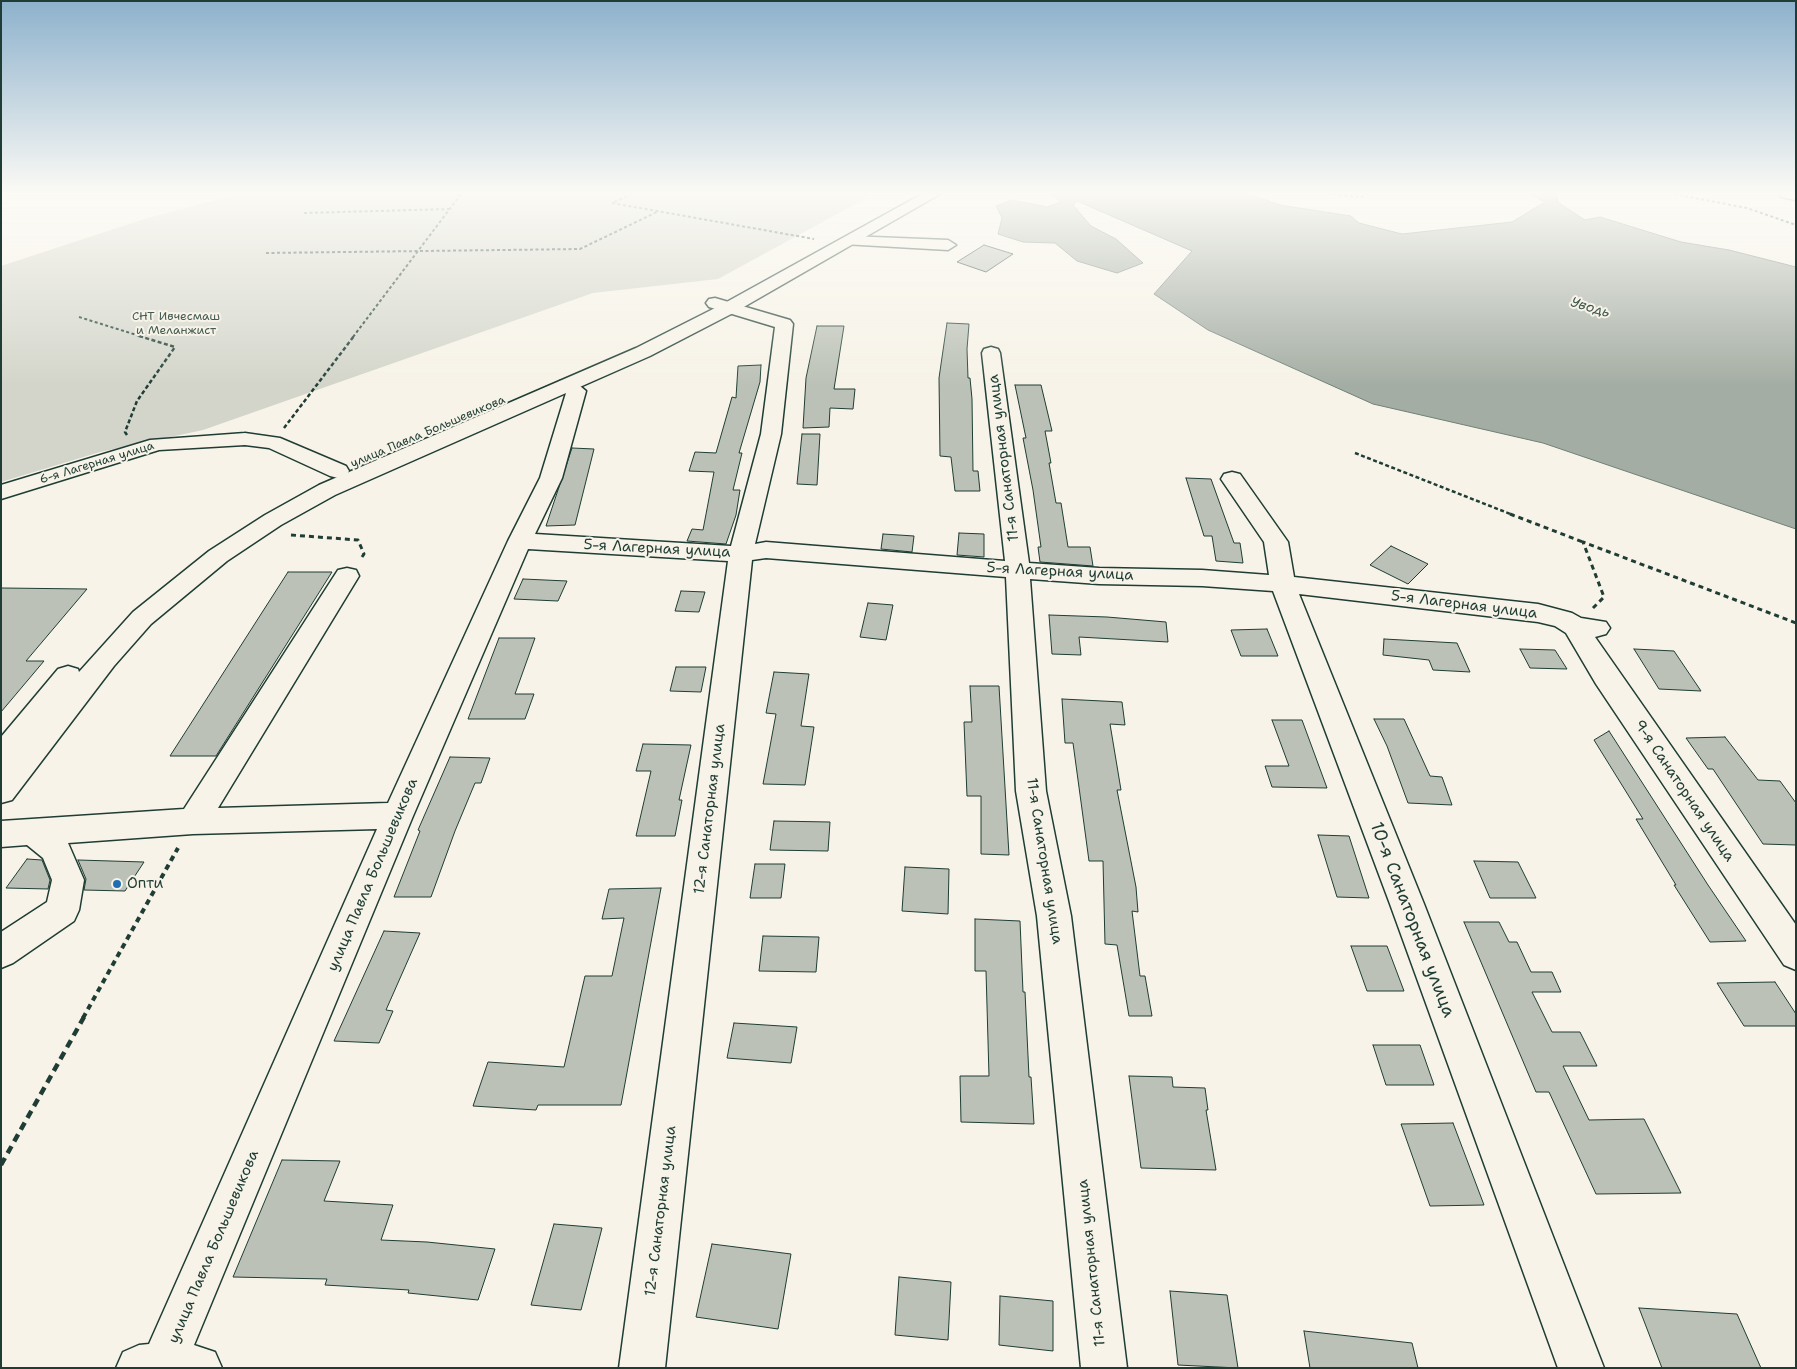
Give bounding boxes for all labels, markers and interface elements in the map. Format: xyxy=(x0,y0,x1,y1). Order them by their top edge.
water label: Уводь xyxy=(1568,294,1612,322)
park label: СНТ Ивчесмаш и Меланжист xyxy=(132,310,220,338)
street label: 11-я Санаторная улица xyxy=(985,373,1023,543)
street label: улица Павла Большевикова xyxy=(349,393,507,471)
street label: 6-я Лагерная улица xyxy=(38,439,156,487)
street label: 5-я Лагерная улица xyxy=(583,536,731,562)
street label: 5-я Лагерная улица xyxy=(986,559,1134,585)
street label: 5-я Лагерная улица xyxy=(1390,587,1538,623)
street label: 9-я Санаторная улица xyxy=(1630,717,1738,865)
street label: 12-я Санаторная улица xyxy=(691,723,729,895)
street label: улица Павла Большевикова xyxy=(324,776,422,974)
street label: 11-я Санаторная улица xyxy=(1022,776,1066,946)
street label: 10-я Санаторная улица xyxy=(1365,819,1459,1021)
place label: Опти xyxy=(127,875,163,893)
marker: Опти xyxy=(111,878,123,890)
street label: 12-я Санаторная улица xyxy=(642,1125,680,1297)
street label: улица Павла Большевикова xyxy=(165,1148,263,1346)
street label: 11-я Санаторная улица xyxy=(1074,1178,1110,1348)

